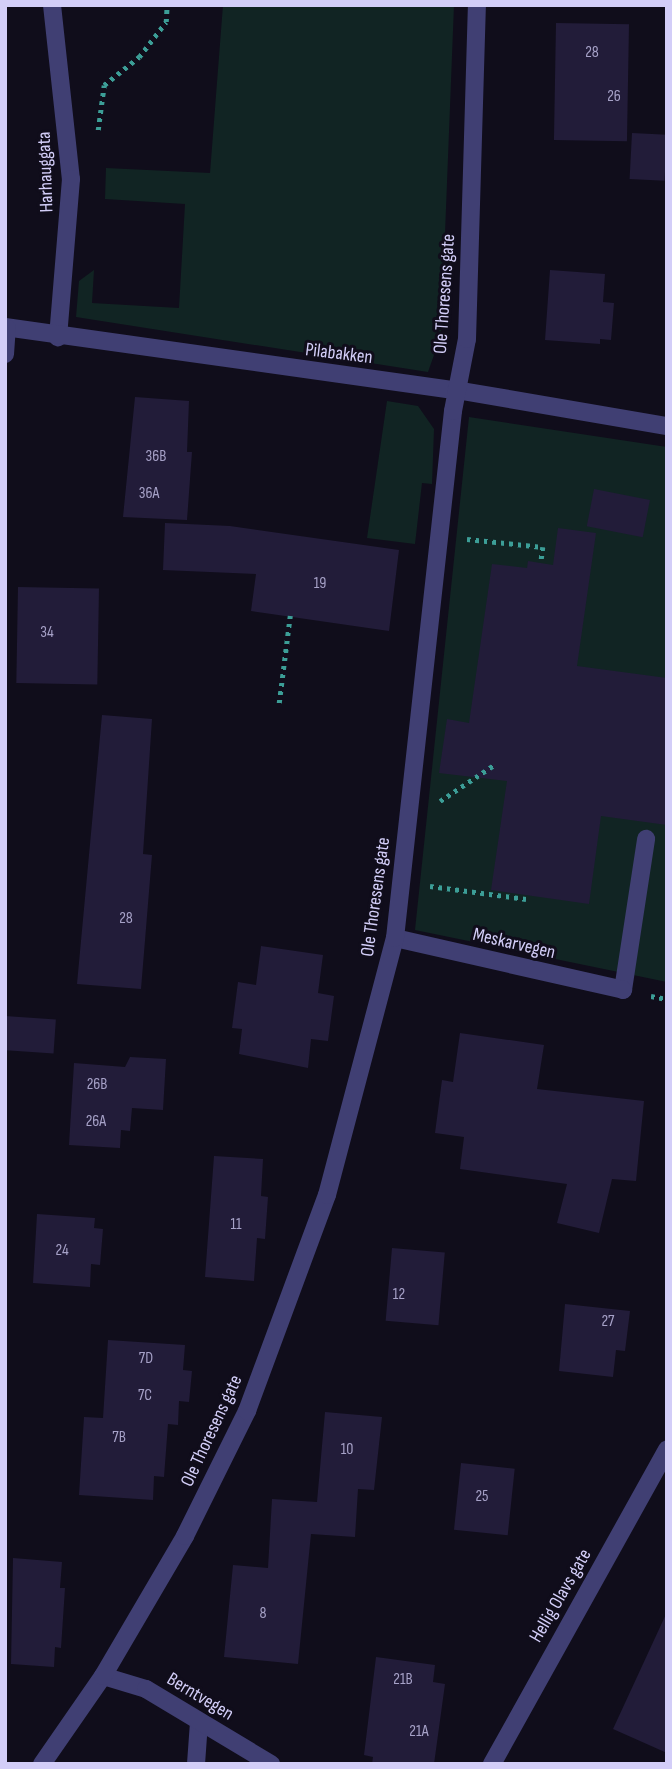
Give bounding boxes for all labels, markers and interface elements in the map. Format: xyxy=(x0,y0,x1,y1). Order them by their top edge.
house number: 28 xyxy=(585,43,599,63)
house number: 26 xyxy=(607,87,621,107)
street label: Harhauggata xyxy=(33,131,59,213)
street label: Ole Thoresens gate xyxy=(429,233,461,355)
street label: Pilabakken xyxy=(304,339,374,369)
house number: 36B xyxy=(146,447,166,467)
house number: 36A xyxy=(139,484,159,504)
house number: 19 xyxy=(314,574,326,594)
house number: 34 xyxy=(40,623,54,643)
street label: Ole Thoresens gate xyxy=(356,836,396,958)
house number: 28 xyxy=(119,909,133,929)
street label: Meskarvegen xyxy=(470,923,558,965)
house number: 26B xyxy=(87,1075,107,1095)
house number: 26A xyxy=(86,1112,106,1132)
house number: 11 xyxy=(230,1215,242,1235)
house number: 24 xyxy=(55,1241,69,1261)
house number: 12 xyxy=(393,1285,405,1305)
house number: 27 xyxy=(601,1312,615,1332)
house number: 7D xyxy=(139,1349,153,1369)
street label: Ole Thoresens gate xyxy=(176,1372,248,1490)
house number: 7C xyxy=(138,1386,152,1406)
house number: 7B xyxy=(112,1428,126,1448)
house number: 10 xyxy=(341,1440,353,1460)
house number: 25 xyxy=(475,1487,489,1507)
street label: Hellig Olavs gate xyxy=(525,1545,597,1647)
house number: 8 xyxy=(259,1604,267,1624)
street label: Berntvegen xyxy=(163,1668,237,1726)
house number: 21B xyxy=(393,1670,413,1690)
house number: 21A xyxy=(409,1722,429,1742)

